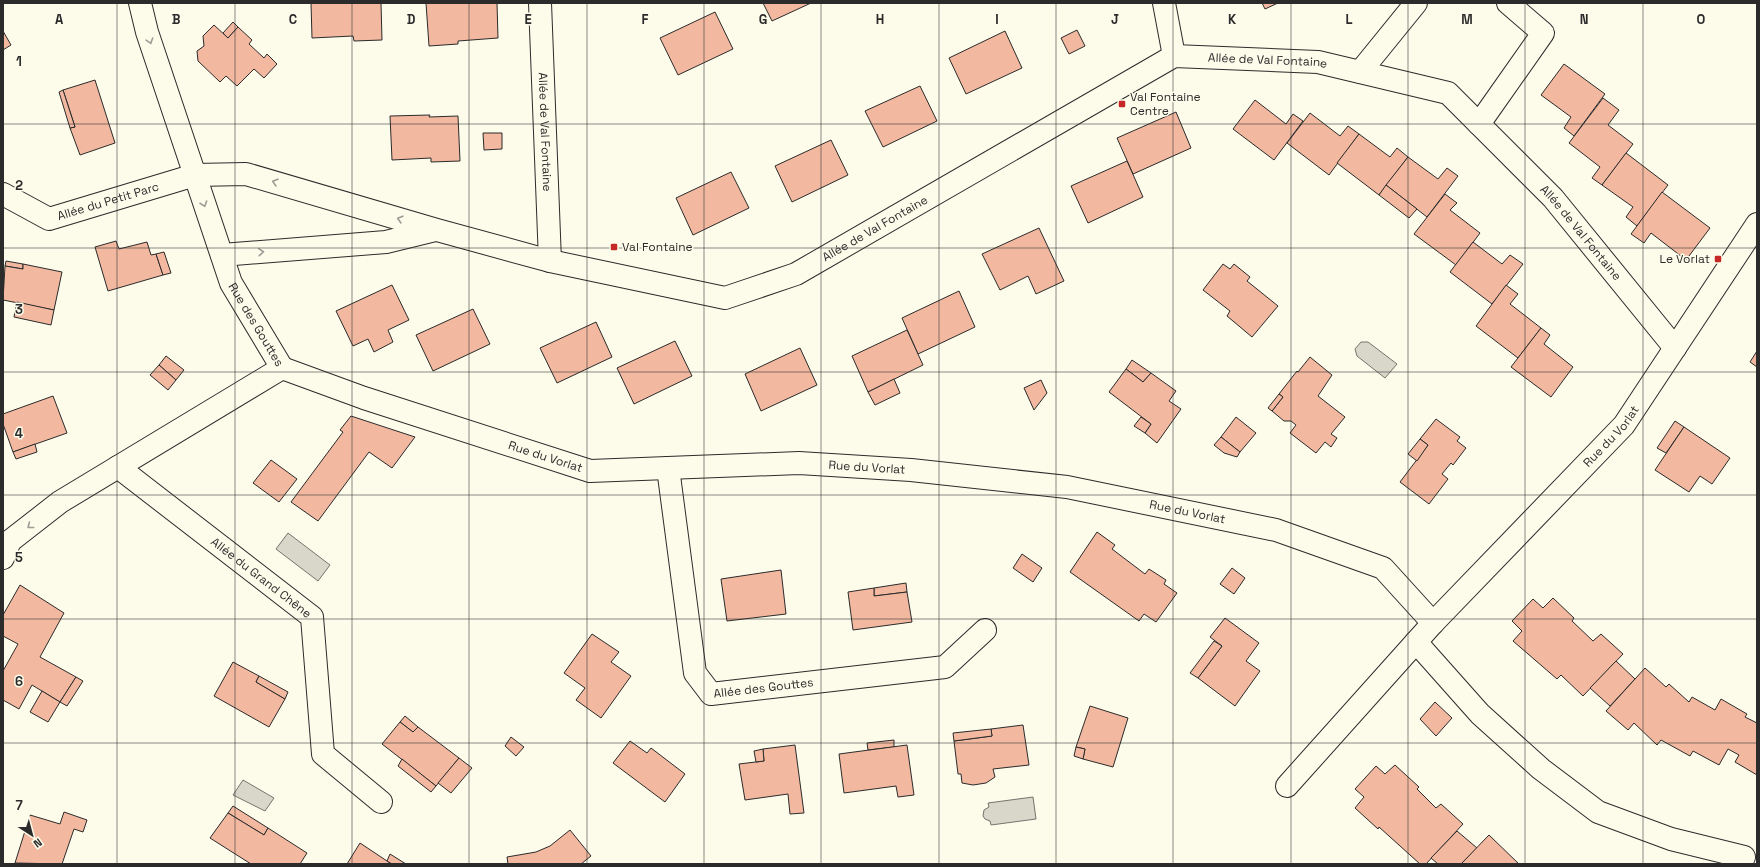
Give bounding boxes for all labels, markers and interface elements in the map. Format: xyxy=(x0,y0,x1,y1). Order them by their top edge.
text: A xyxy=(55,11,64,28)
text: B xyxy=(172,11,181,28)
text: C xyxy=(289,11,297,28)
text: D xyxy=(407,11,416,28)
text: E xyxy=(524,11,532,28)
text: F xyxy=(642,11,649,28)
text: G xyxy=(759,11,767,28)
text: H xyxy=(876,11,884,28)
text: I xyxy=(995,11,999,28)
text: J xyxy=(1111,11,1119,28)
text: K xyxy=(1228,11,1237,28)
text: L xyxy=(1345,11,1353,28)
text: M xyxy=(1461,11,1473,28)
text: N xyxy=(1580,11,1588,28)
text: O xyxy=(1697,11,1706,28)
one-way arrow xyxy=(145,37,154,44)
street label: Allée de Val Fontaine xyxy=(1208,49,1329,72)
text: 1 xyxy=(16,53,22,70)
street label: Allée de Val Fontaine xyxy=(535,72,555,192)
place label: Val Fontaine Centre xyxy=(1130,89,1201,119)
marker: Val Fontaine Centre xyxy=(1117,99,1127,109)
text: 2 xyxy=(15,177,23,194)
street label: Allée du Petit Parc xyxy=(55,178,161,224)
one-way arrow xyxy=(272,178,279,187)
street label: Allée de Val Fontaine xyxy=(1537,182,1625,284)
street label: Allée de Val Fontaine xyxy=(819,192,931,265)
one-way arrow xyxy=(200,200,208,207)
one-way arrow xyxy=(396,215,403,224)
place label: Val Fontaine xyxy=(622,239,693,255)
marker: Val Fontaine xyxy=(609,242,619,252)
one-way arrow xyxy=(258,247,264,256)
place label: Le Vorlat xyxy=(1660,251,1710,267)
marker: Le Vorlat xyxy=(1713,254,1723,264)
street label: Rue des Gouttes xyxy=(225,280,287,369)
text: 3 xyxy=(15,301,23,318)
street label: Rue du Vorlat xyxy=(1580,403,1643,470)
text: 4 xyxy=(15,425,23,442)
street label: Rue du Vorlat xyxy=(506,437,585,476)
street label: Rue du Vorlat xyxy=(828,457,906,478)
street label: Rue du Vorlat xyxy=(1148,496,1227,527)
one-way arrow xyxy=(27,521,34,528)
street label: Allée du Grand Chêne xyxy=(208,534,315,622)
text: 5 xyxy=(15,549,23,566)
text: 6 xyxy=(15,673,23,690)
street label: Allée des Gouttes xyxy=(713,674,814,702)
text: 7 xyxy=(15,797,23,814)
north arrow xyxy=(12,815,52,855)
text: N xyxy=(31,835,45,851)

